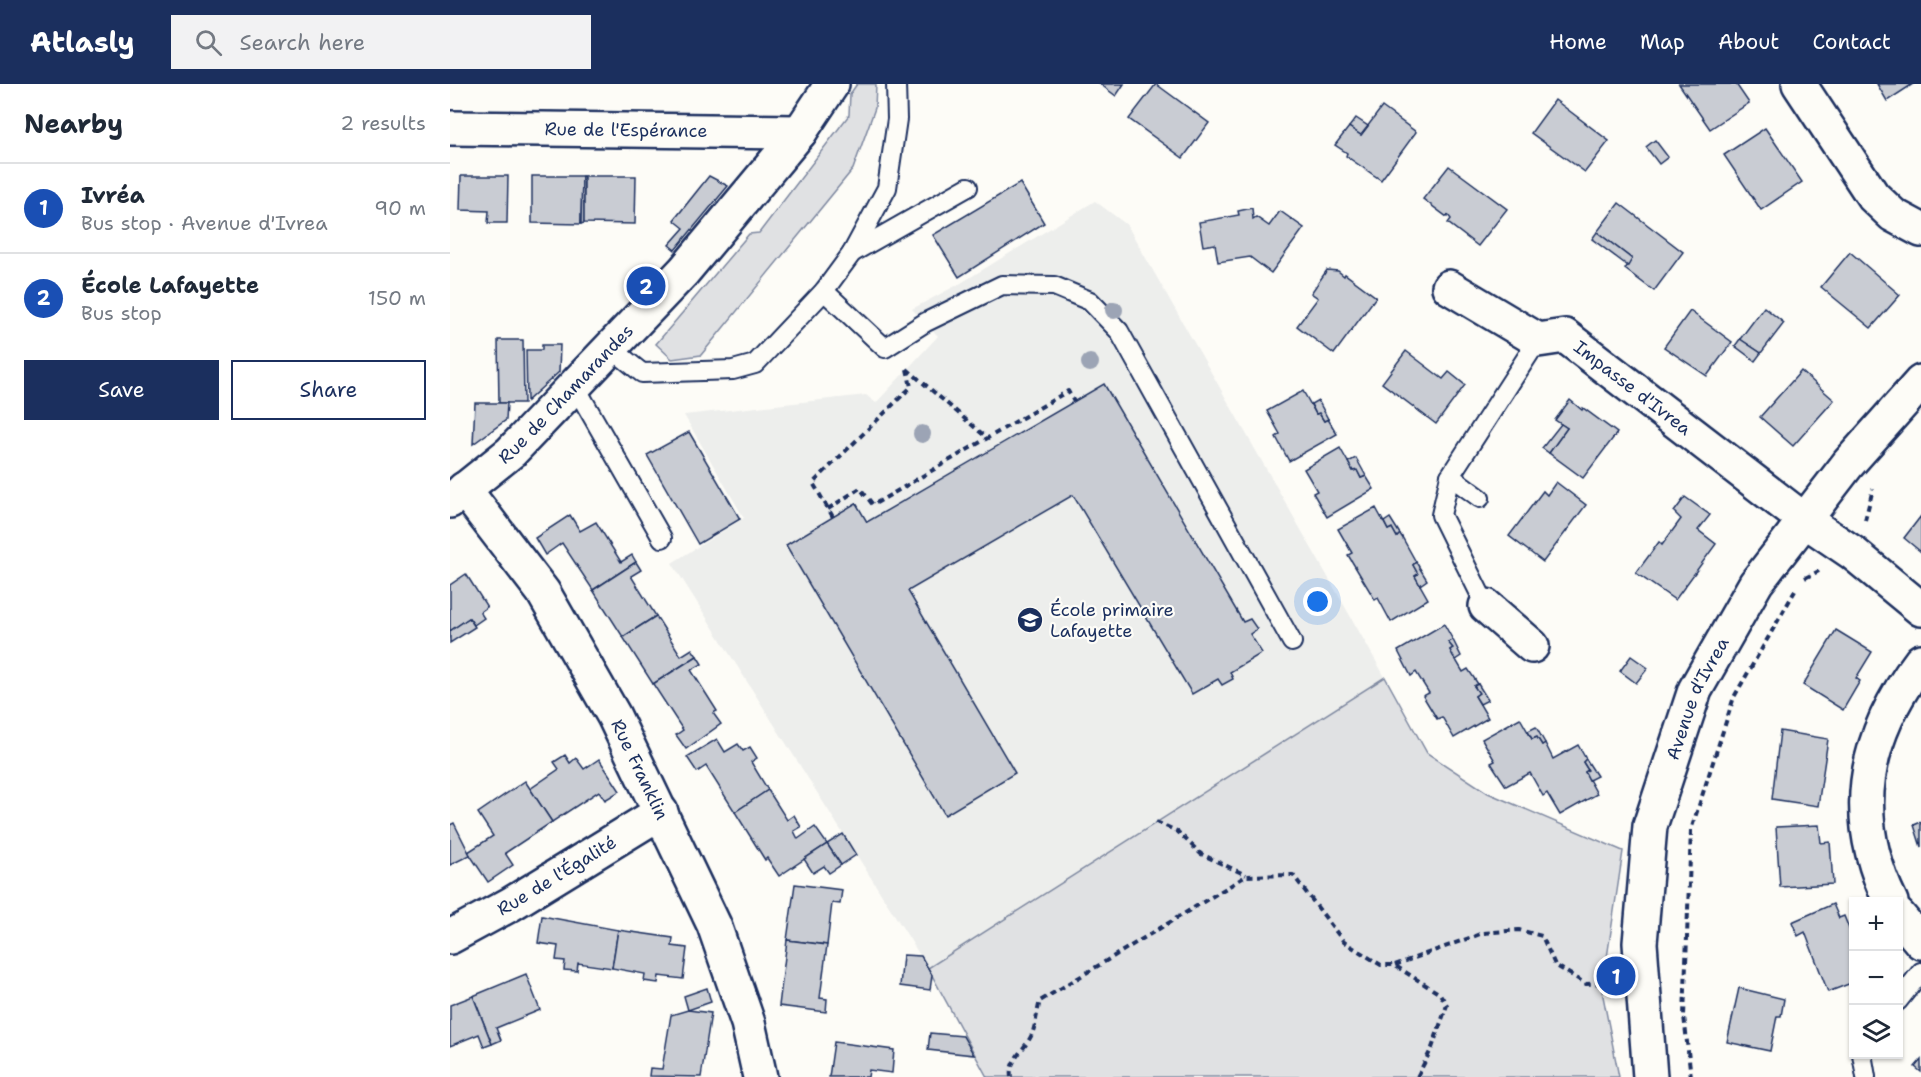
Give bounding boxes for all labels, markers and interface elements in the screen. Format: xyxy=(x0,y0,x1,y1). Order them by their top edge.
search box xyxy=(171,15,591,69)
text: Atlasly xyxy=(30,23,135,61)
icon: search xyxy=(192,26,225,59)
text: Search here xyxy=(240,28,365,57)
text: Home xyxy=(1549,28,1607,56)
text: Map xyxy=(1640,28,1685,56)
text: About xyxy=(1718,28,1779,56)
text: Contact xyxy=(1812,28,1891,56)
text: Nearby xyxy=(24,106,123,141)
text: 2 results xyxy=(340,110,426,136)
street label: Rue de l'Espérance xyxy=(544,117,708,143)
text: Ivréa xyxy=(81,181,145,210)
text: 1 xyxy=(39,195,48,221)
text: 90 m xyxy=(374,195,426,221)
text: Bus stop · Avenue d'Ivrea xyxy=(81,210,328,236)
pin: 2 xyxy=(626,264,666,308)
text: École Lafayette xyxy=(81,271,259,300)
text: 2 xyxy=(37,285,51,311)
text: 150 m xyxy=(368,285,426,311)
text: Bus stop xyxy=(81,300,162,326)
street label: Rue de Chamarandes xyxy=(493,319,639,469)
street label: Impasse d'Ivrea xyxy=(1569,335,1696,441)
button: Save xyxy=(24,360,219,420)
button: Share xyxy=(231,360,426,420)
your location xyxy=(1303,587,1332,616)
place label: École primaire Lafayette xyxy=(1050,598,1174,643)
school or university icon: École primaire Lafayette xyxy=(1015,605,1045,635)
street label: Avenue d'Ivrea xyxy=(1661,633,1735,763)
street label: Rue Franklin xyxy=(605,715,674,824)
street label: Rue de l'Égalité xyxy=(493,830,621,921)
map controls xyxy=(1849,897,1903,1059)
button: + xyxy=(1849,897,1903,951)
button: − xyxy=(1849,951,1903,1005)
pin: 1 xyxy=(1596,954,1636,998)
button: layers xyxy=(1849,1005,1903,1059)

